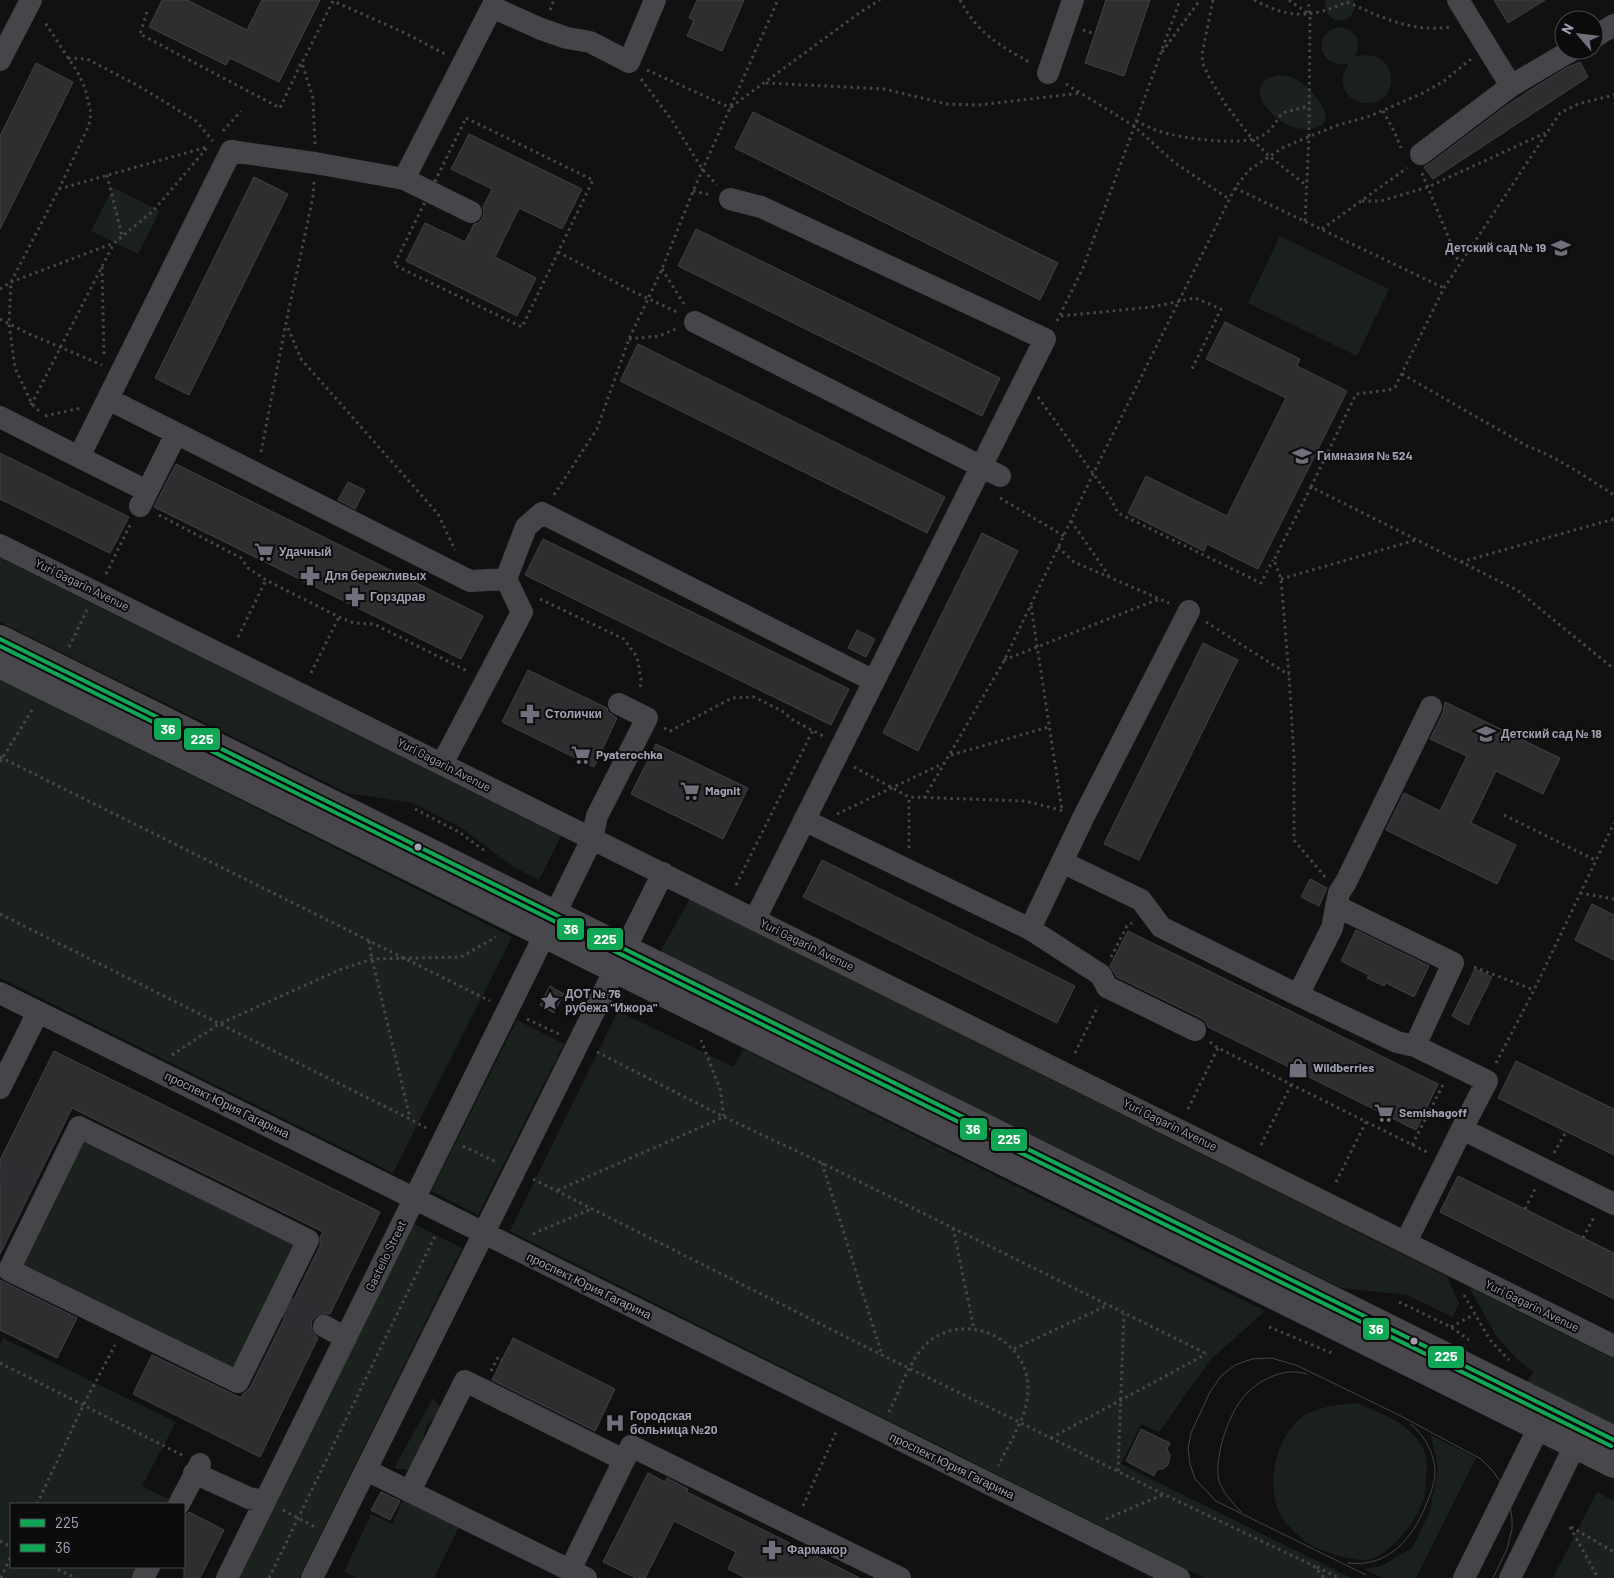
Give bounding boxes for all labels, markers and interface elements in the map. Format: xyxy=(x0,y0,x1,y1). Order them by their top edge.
north arrow xyxy=(1554,10,1604,60)
text: N xyxy=(1557,21,1577,37)
school or university icon: Детский сад № 19 xyxy=(1550,237,1572,259)
place label: Детский сад № 19 xyxy=(1445,240,1546,255)
school or university icon: Гимназия № 524 xyxy=(1291,445,1313,467)
place label: Гимназия № 524 xyxy=(1317,448,1413,462)
supermarket icon: Удачный xyxy=(253,541,275,563)
place label: Удачный xyxy=(279,544,332,559)
street label: Yuri Gagarin Avenue xyxy=(33,555,132,613)
pharmacy icon: Для бережливых xyxy=(299,565,321,587)
place label: Для бережливых xyxy=(325,568,427,583)
pharmacy icon: Горздрав xyxy=(344,586,366,608)
place label: Горздрав xyxy=(370,589,426,604)
pharmacy icon: Столички xyxy=(519,703,541,725)
place label: Столички xyxy=(545,706,602,720)
line badge: 36 xyxy=(153,717,182,741)
text: 36 xyxy=(160,720,176,737)
school or university icon: Детский сад № 18 xyxy=(1475,723,1497,745)
place label: Детский сад № 18 xyxy=(1501,726,1602,741)
line badge: 225 xyxy=(183,727,221,751)
text: 225 xyxy=(190,730,214,747)
street label: Yuri Gagarin Avenue xyxy=(395,734,494,794)
supermarket icon: Pyaterochka xyxy=(570,744,592,766)
place label: Pyaterochka xyxy=(596,747,663,761)
supermarket icon: Magnit xyxy=(679,780,701,802)
place label: Magnit xyxy=(705,783,741,797)
unlabelled marker xyxy=(413,842,423,852)
street label: Yuri Gagarin Avenue xyxy=(758,915,857,973)
line badge: 36 xyxy=(556,917,585,941)
text: 36 xyxy=(563,920,579,937)
line badge: 225 xyxy=(586,927,624,951)
text: 225 xyxy=(593,930,617,947)
place label: ДОТ № 76 рубежа "Ижора" xyxy=(565,986,658,1015)
place icon: ДОТ № 76 рубежа "Ижора" xyxy=(539,990,561,1012)
shop icon: Wildberries xyxy=(1287,1057,1309,1079)
place label: Wildberries xyxy=(1313,1060,1374,1074)
street label: проспект Юрия Гагарина xyxy=(163,1068,292,1141)
street label: Yuri Gagarin Avenue xyxy=(1121,1095,1220,1153)
supermarket icon: Semishagoff xyxy=(1373,1102,1395,1124)
place label: Semishagoff xyxy=(1399,1105,1468,1119)
line badge: 36 xyxy=(959,1117,988,1141)
text: 36 xyxy=(965,1120,981,1137)
line badge: 225 xyxy=(990,1128,1028,1152)
text: 225 xyxy=(997,1130,1021,1147)
street label: Gastello Street xyxy=(362,1218,408,1293)
street label: проспект Юрия Гагарина xyxy=(525,1249,654,1322)
street label: Yuri Gagarin Avenue xyxy=(1483,1276,1582,1334)
line badge: 36 xyxy=(1362,1317,1390,1341)
text: 36 xyxy=(1368,1320,1384,1337)
unlabelled marker xyxy=(1409,1336,1419,1346)
line badge: 225 xyxy=(1427,1345,1465,1369)
text: 225 xyxy=(1434,1347,1458,1364)
place label: Городская больница №20 xyxy=(630,1408,718,1437)
hospital icon: Городская больница №20 xyxy=(604,1412,626,1434)
street label: проспект Юрия Гагарина xyxy=(888,1429,1017,1502)
legend xyxy=(10,1503,185,1568)
text: 225 xyxy=(55,1513,79,1531)
text: 36 xyxy=(55,1538,70,1556)
pharmacy icon: Фармакор xyxy=(761,1539,783,1561)
place label: Фармакор xyxy=(787,1542,847,1557)

